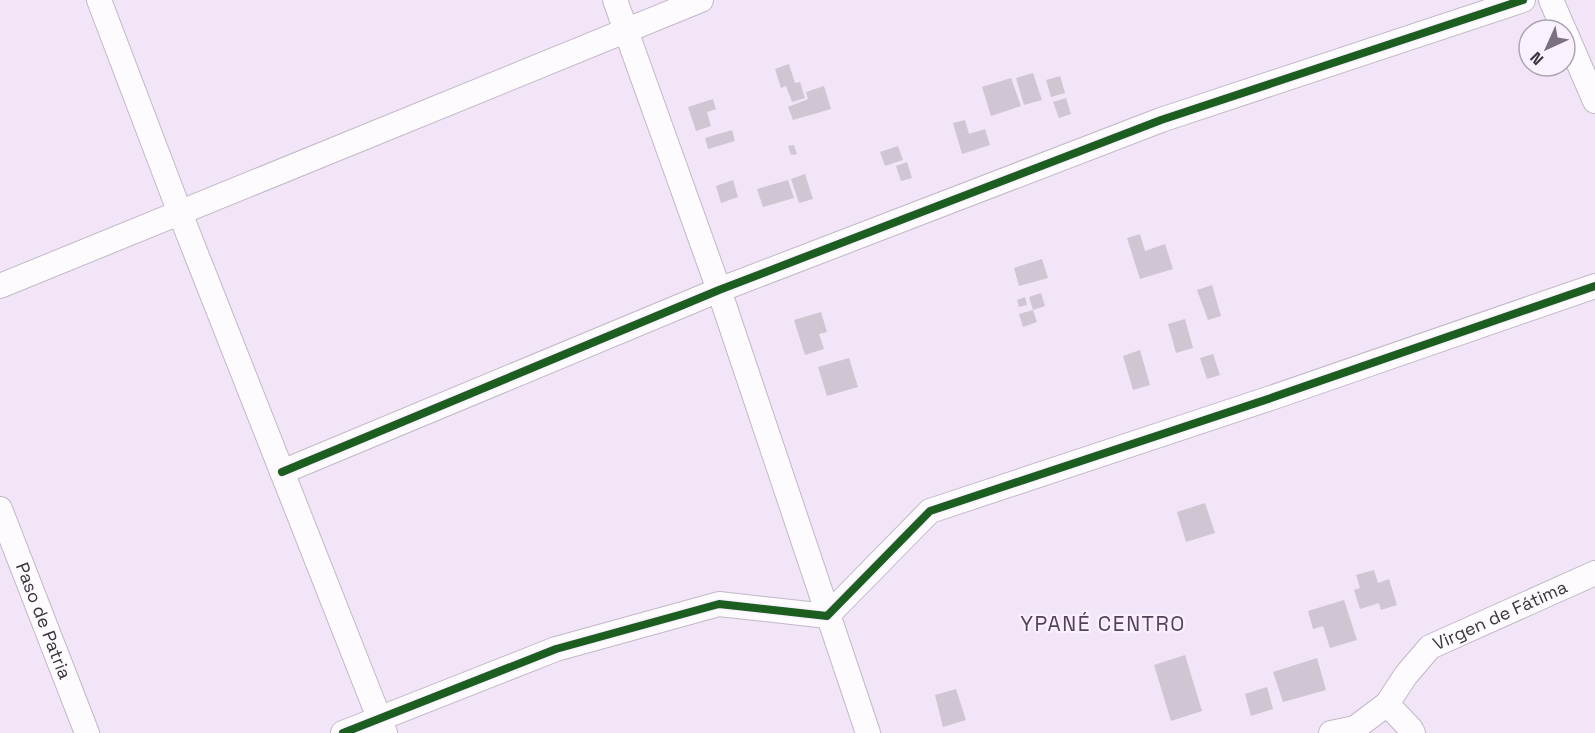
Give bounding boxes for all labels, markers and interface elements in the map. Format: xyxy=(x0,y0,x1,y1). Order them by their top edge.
north arrow xyxy=(1517,18,1577,78)
text: N xyxy=(1526,47,1548,69)
street label: Paso de Patria xyxy=(11,559,77,682)
street label: Virgen de Fátima xyxy=(1429,575,1571,655)
district label: YPANÉ CENTRO xyxy=(1020,610,1186,637)

